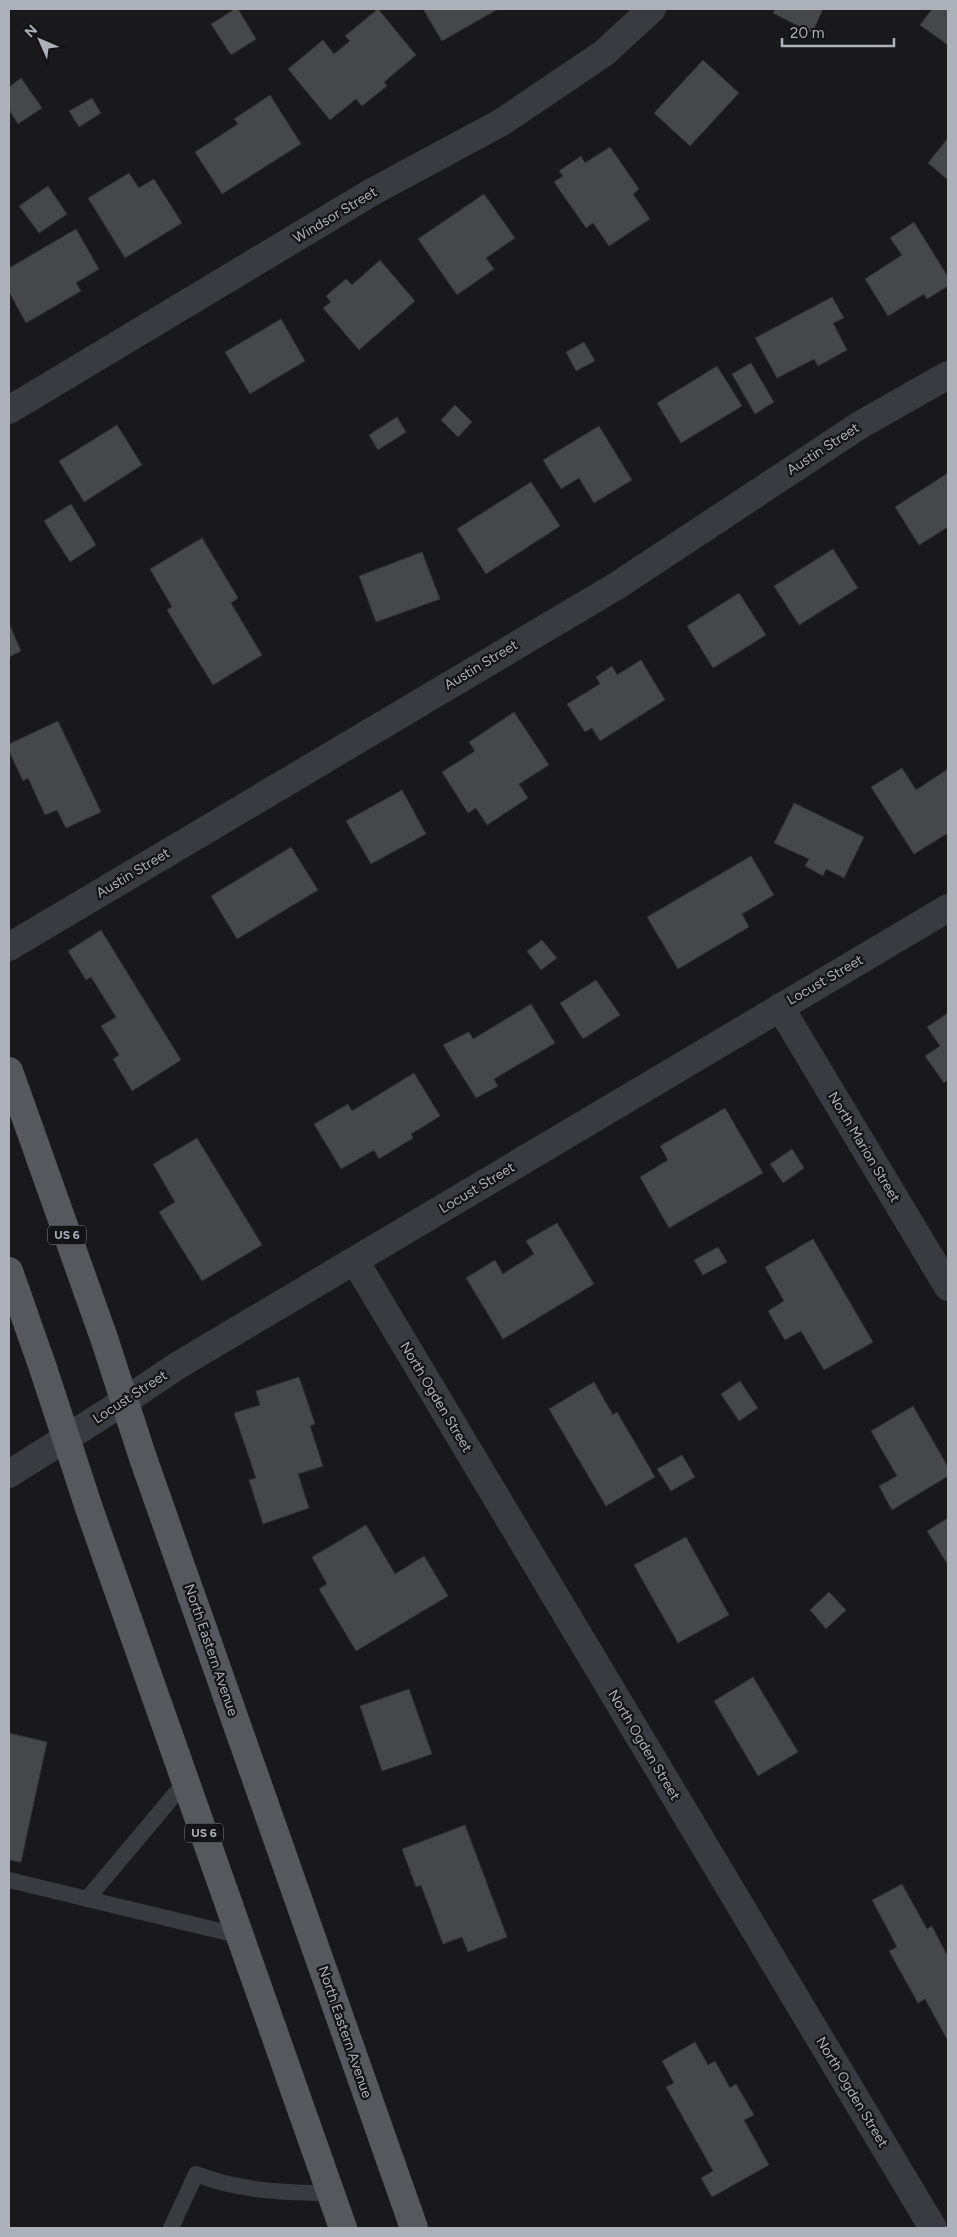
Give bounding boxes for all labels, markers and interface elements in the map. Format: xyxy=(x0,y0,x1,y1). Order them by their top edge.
north arrow xyxy=(15,15,65,65)
scale bar xyxy=(782,15,894,47)
text: N xyxy=(21,21,41,41)
text: 20 m xyxy=(790,24,824,42)
street label: Windsor Street xyxy=(290,183,380,247)
street label: Austin Street xyxy=(784,419,862,479)
street label: Austin Street xyxy=(441,636,521,694)
street label: Austin Street xyxy=(93,844,173,902)
street label: Locust Street xyxy=(784,951,866,1009)
street label: North Marion Street xyxy=(824,1089,904,1205)
street label: Locust Street xyxy=(436,1159,518,1217)
road number: US 6 xyxy=(48,1226,86,1244)
street label: North Ogden Street xyxy=(396,1339,476,1455)
street label: Locust Street xyxy=(90,1367,170,1427)
street label: North Eastern Avenue xyxy=(180,1582,242,1719)
street label: North Ogden Street xyxy=(604,1687,684,1803)
road number: US 6 xyxy=(185,1824,223,1842)
street label: North Eastern Avenue xyxy=(314,1964,376,2101)
street label: North Ogden Street xyxy=(812,2034,892,2150)

